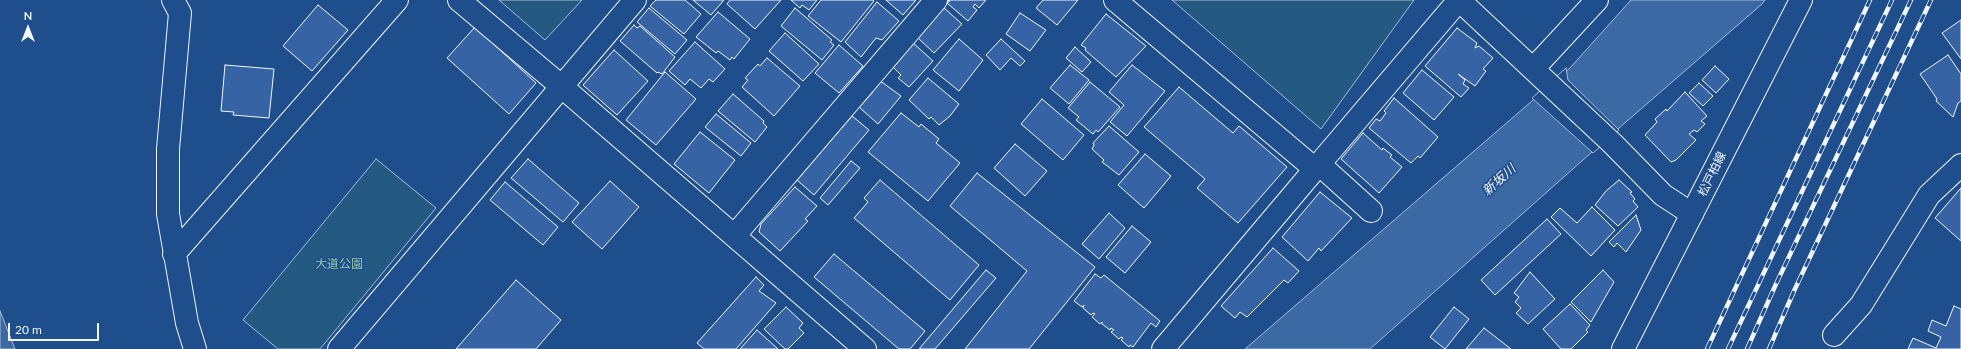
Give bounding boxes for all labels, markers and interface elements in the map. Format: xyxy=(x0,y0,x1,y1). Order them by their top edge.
north arrow xyxy=(8,8,48,48)
text: N xyxy=(24,9,32,22)
street label: 松戸柏線 xyxy=(1695,149,1729,199)
water label: 新坂川 xyxy=(1479,161,1519,199)
park label: 大道公園 xyxy=(315,257,363,271)
scale bar xyxy=(10,315,101,341)
text: 20 m xyxy=(15,322,42,337)

